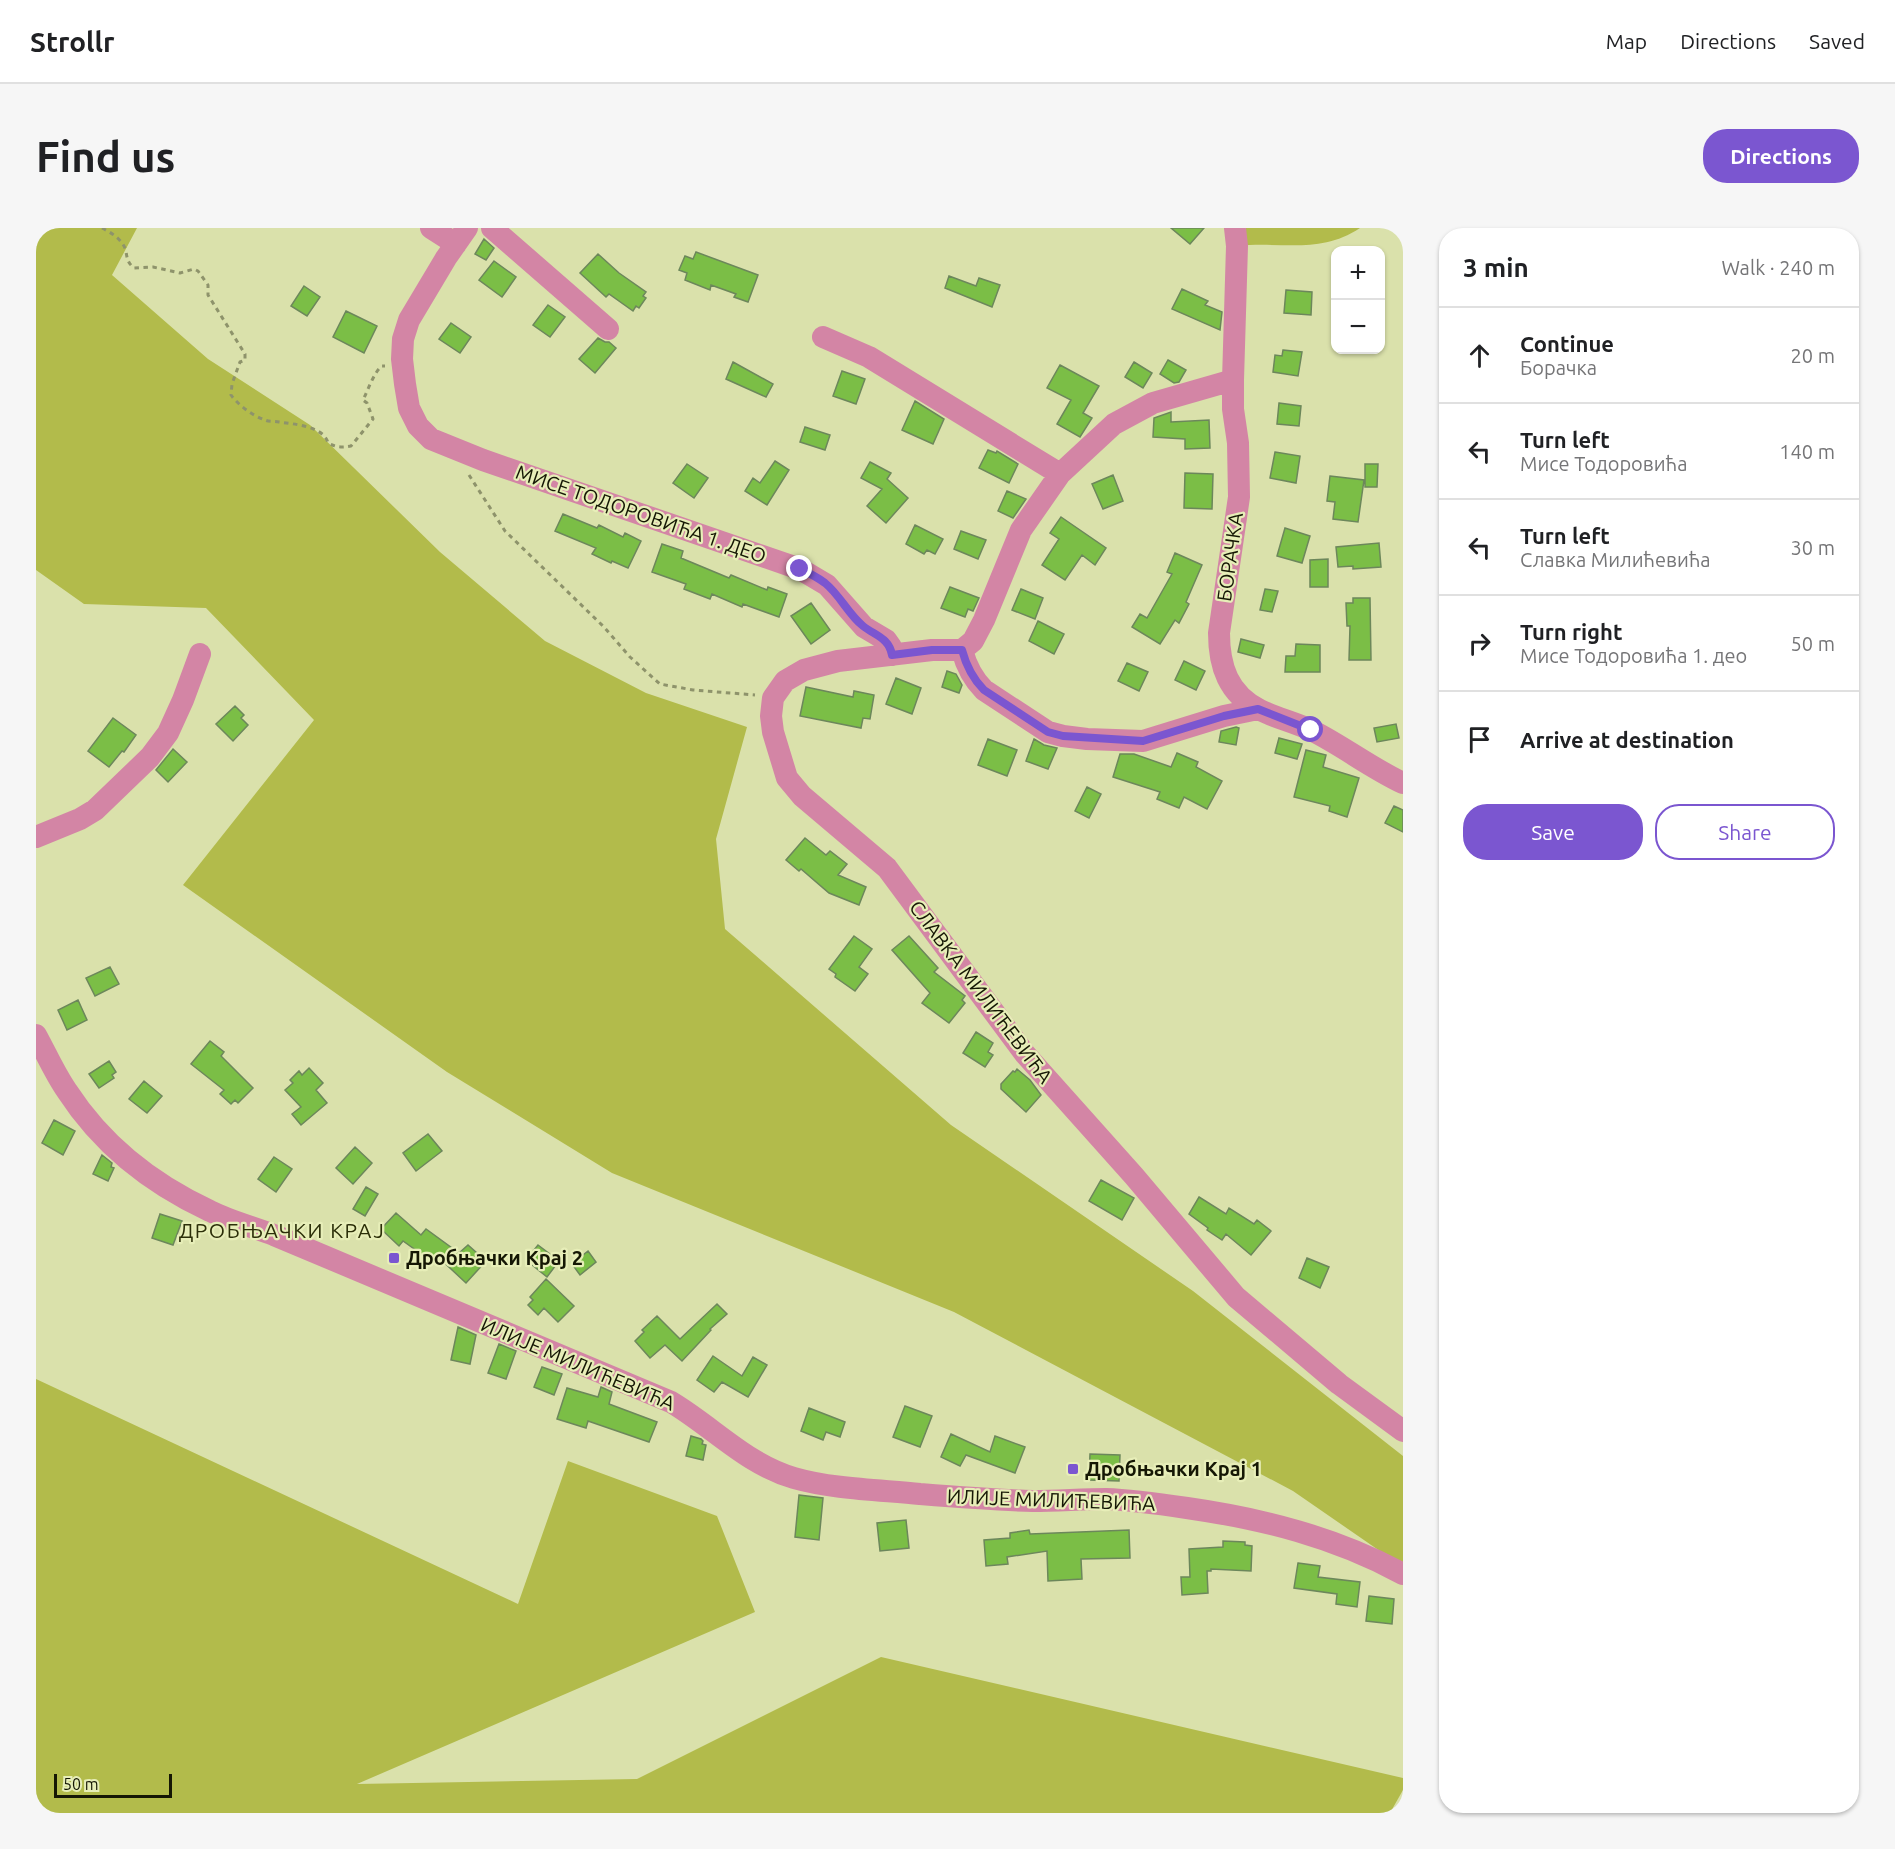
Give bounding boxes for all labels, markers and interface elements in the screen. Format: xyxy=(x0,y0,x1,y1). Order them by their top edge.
text: Strollr xyxy=(30,26,115,57)
text: Map xyxy=(1606,29,1647,53)
text: Directions xyxy=(1680,29,1776,53)
text: Saved xyxy=(1809,29,1865,53)
button: Directions xyxy=(1703,129,1859,183)
text: Find us xyxy=(36,133,175,180)
map controls xyxy=(1331,246,1385,354)
button: + xyxy=(1331,246,1385,300)
text: 3 min xyxy=(1463,253,1529,282)
text: Walk · 240 m xyxy=(1722,256,1835,279)
button: − xyxy=(1331,300,1385,354)
text: Continue xyxy=(1520,331,1614,356)
icon: ahead xyxy=(1463,339,1496,372)
text: 20 m xyxy=(1791,344,1835,367)
text: Борачка xyxy=(1520,356,1597,379)
text: Turn left xyxy=(1520,427,1610,452)
icon: left xyxy=(1463,435,1496,468)
text: 140 m xyxy=(1779,440,1835,463)
text: Мисе Тодоровића xyxy=(1520,452,1687,475)
street label: МИСЕ ТОДОРОВИЋА 1. ДЕО xyxy=(513,460,769,567)
street label: БОРАЧКА xyxy=(1212,511,1247,603)
text: Turn left xyxy=(1520,523,1610,548)
icon: left xyxy=(1463,531,1496,564)
text: 30 m xyxy=(1791,536,1835,559)
text: Славка Милићевића xyxy=(1520,548,1711,571)
route end xyxy=(786,555,812,581)
text: Turn right xyxy=(1520,619,1622,644)
icon: right xyxy=(1463,627,1496,660)
text: 50 m xyxy=(1791,632,1835,655)
text: Мисе Тодоровића 1. део xyxy=(1520,644,1747,667)
route start xyxy=(1297,716,1323,742)
icon: arrive xyxy=(1463,723,1496,756)
text: Arrive at destination xyxy=(1520,727,1734,752)
button: Save xyxy=(1463,804,1643,860)
button: Share xyxy=(1655,804,1835,860)
street label: СЛАВКА МИЛИЋЕВИЋА xyxy=(905,896,1058,1088)
district label: ДРОБЊАЧКИ КРАЈ xyxy=(179,1218,385,1242)
place label: Дробњачки Крај 2 xyxy=(406,1246,583,1269)
marker: Дробњачки Крај 2 xyxy=(387,1251,401,1265)
street label: ИЛИЈЕ МИЛИЋЕВИЋА xyxy=(478,1312,679,1415)
place label: Дробњачки Крај 1 xyxy=(1085,1457,1262,1480)
marker: Дробњачки Крај 1 xyxy=(1066,1462,1080,1476)
street label: ИЛИЈЕ МИЛИЋЕВИЋА xyxy=(946,1484,1156,1515)
scale bar xyxy=(54,1771,172,1798)
text: 50 m xyxy=(63,1775,99,1793)

